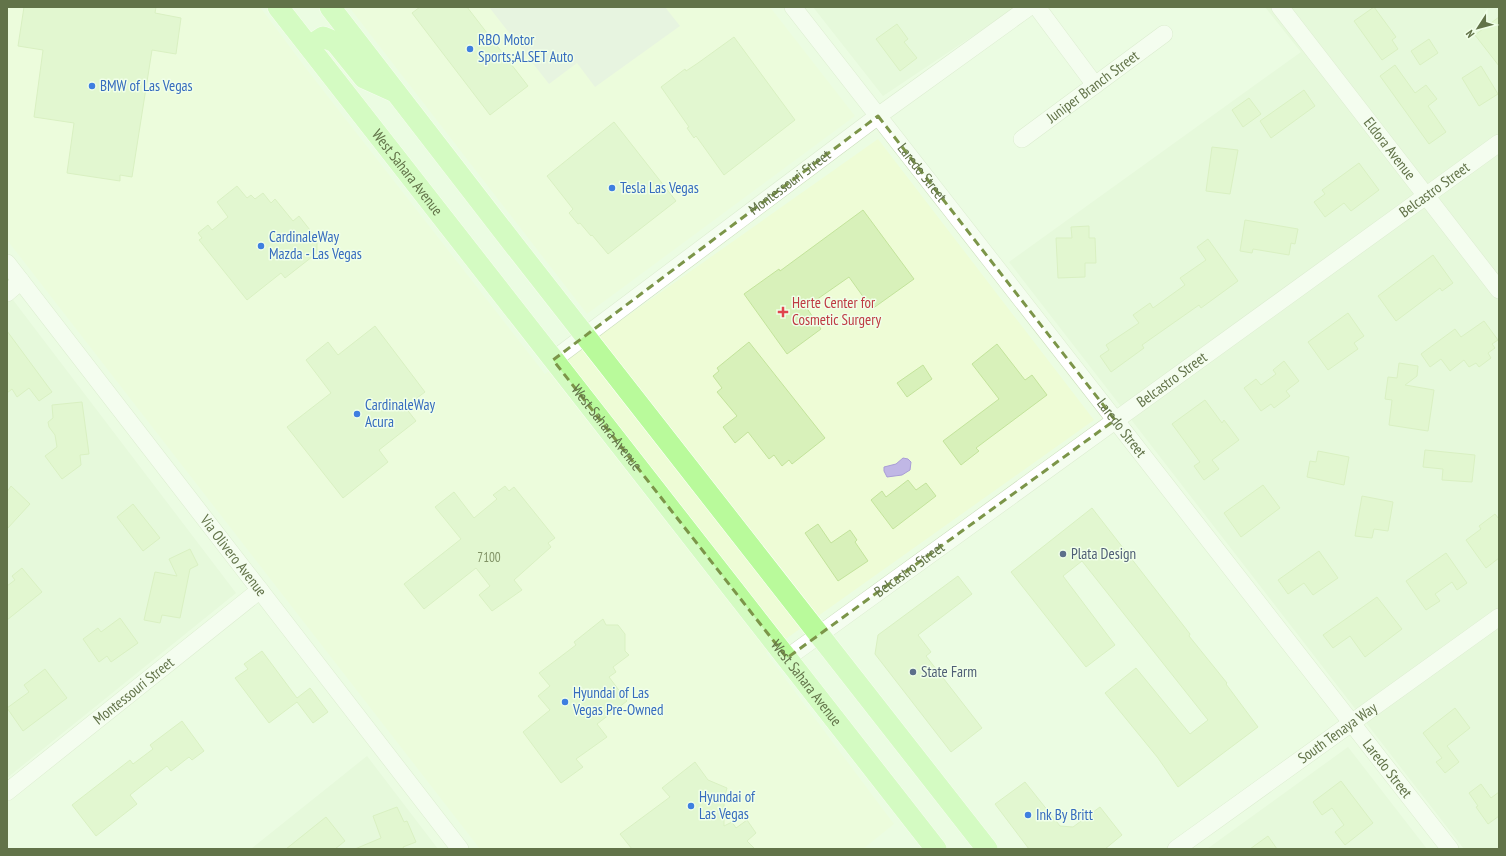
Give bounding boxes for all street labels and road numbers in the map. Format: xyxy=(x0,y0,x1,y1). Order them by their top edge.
street label: Juniper Branch Street xyxy=(1042,46,1142,127)
street label: Eldora Avenue xyxy=(1360,113,1420,183)
street label: West Sahara Avenue xyxy=(368,125,447,219)
street label: Laredo Street xyxy=(894,139,951,206)
street label: Montessouri Street xyxy=(745,145,834,219)
street label: Belcastro Street xyxy=(1395,158,1473,221)
street label: Belcastro Street xyxy=(1133,347,1210,411)
street label: West Sahara Avenue xyxy=(568,381,647,474)
street label: Laredo Street xyxy=(1093,394,1151,461)
street label: Via Olivero Avenue xyxy=(196,510,271,600)
street label: Belcastro Street xyxy=(870,537,948,601)
street label: West Sahara Avenue xyxy=(767,636,846,730)
street label: Montessouri Street xyxy=(89,653,177,728)
street label: South Tenaya Way xyxy=(1294,698,1381,767)
street label: Laredo Street xyxy=(1359,735,1417,802)

